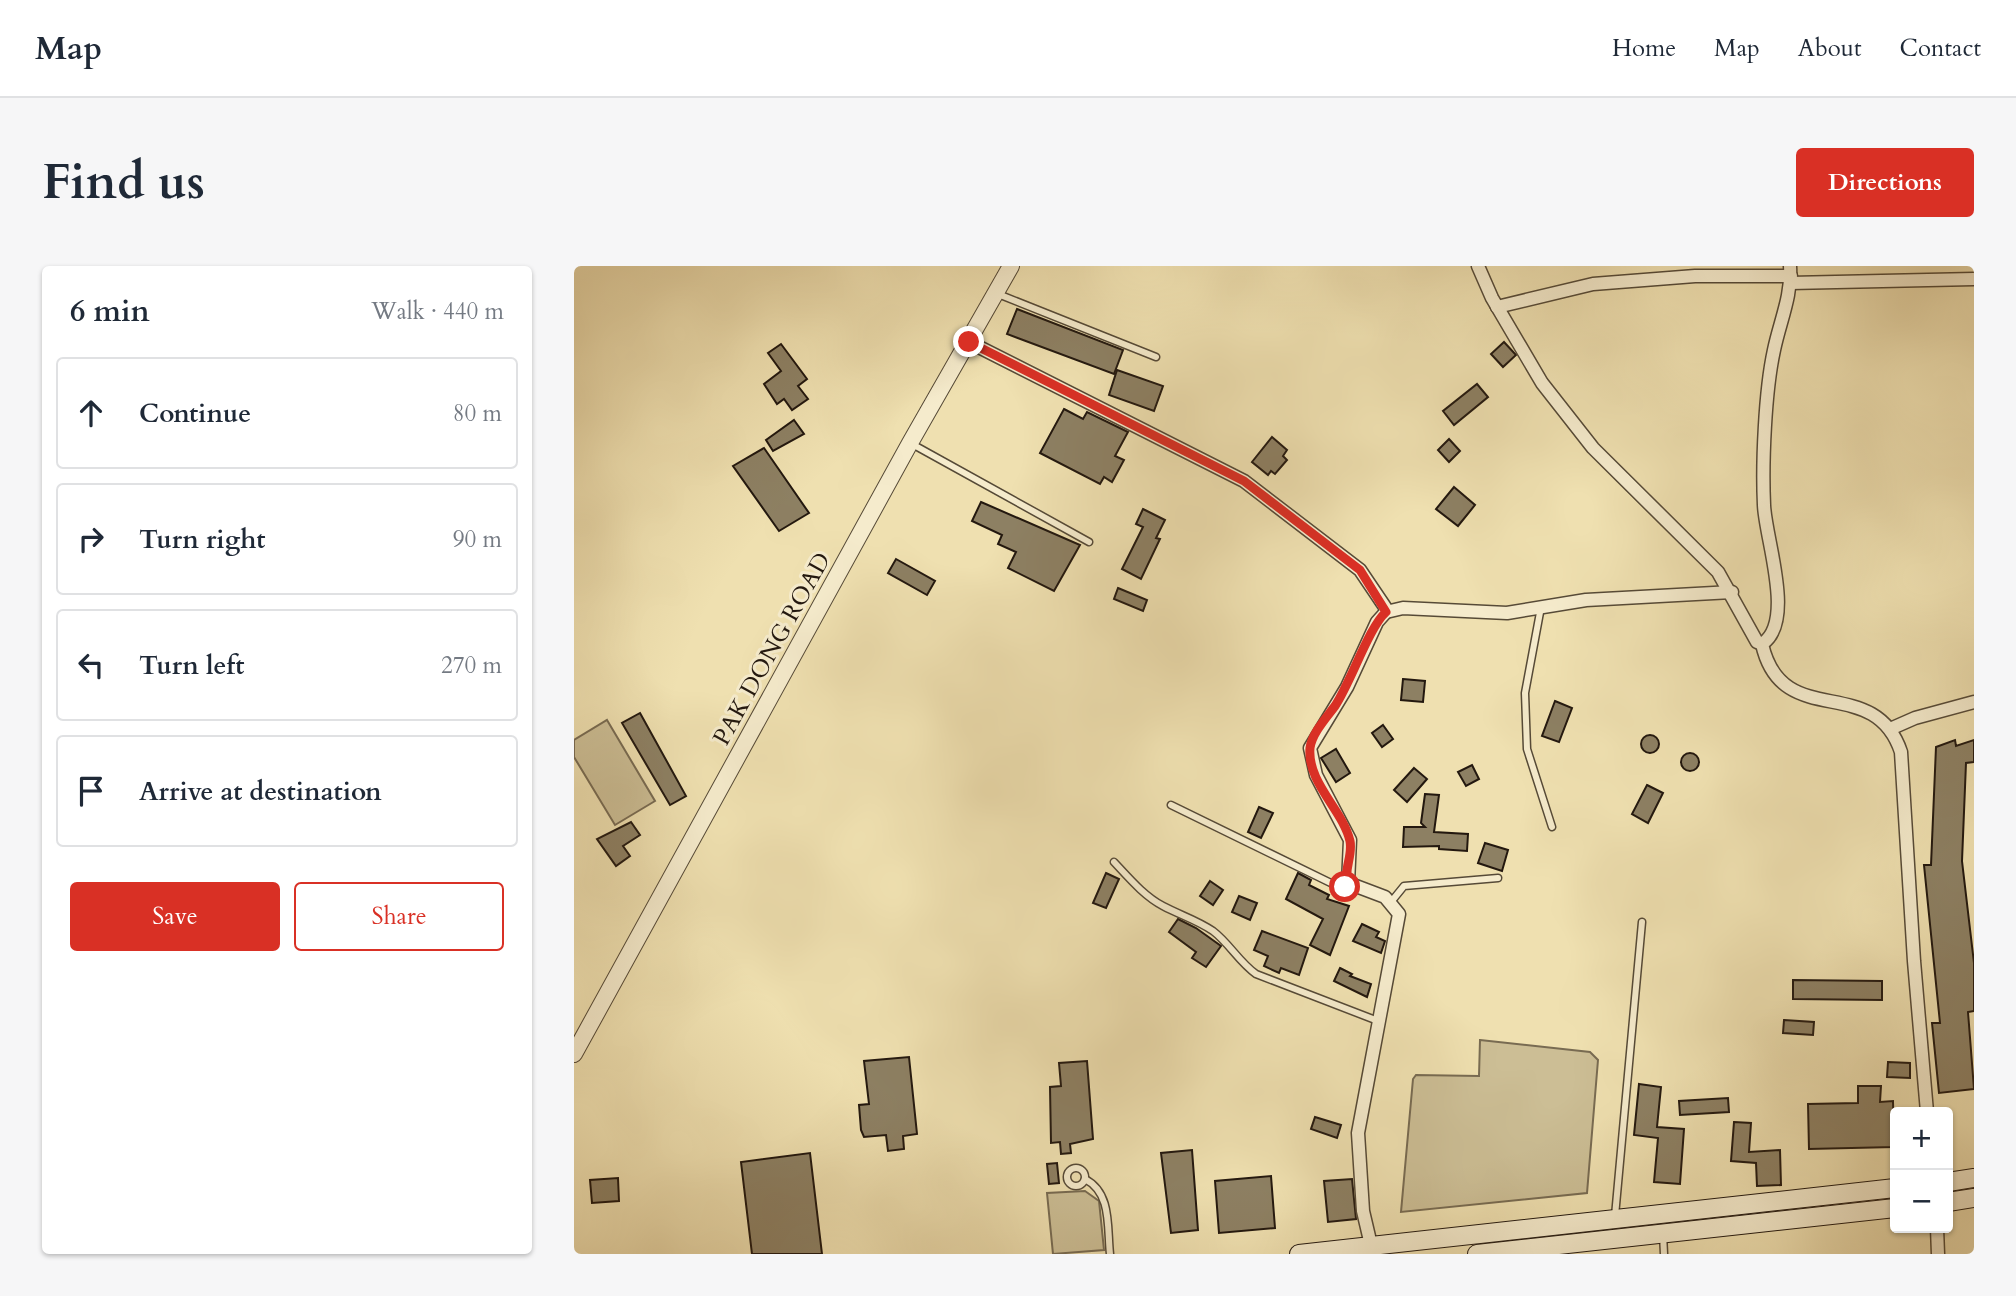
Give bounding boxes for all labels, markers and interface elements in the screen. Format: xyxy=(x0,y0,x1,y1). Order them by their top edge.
text: Map xyxy=(35,26,102,71)
text: Home xyxy=(1612,32,1676,65)
text: Map xyxy=(1714,32,1760,65)
text: About xyxy=(1798,32,1862,65)
text: Contact xyxy=(1900,32,1981,65)
button: Directions xyxy=(1796,148,1974,217)
text: Find us xyxy=(42,149,205,216)
text: 6 min xyxy=(70,291,150,332)
text: Walk · 440 m xyxy=(371,296,504,327)
route end xyxy=(953,326,984,357)
icon: ahead xyxy=(72,394,110,432)
text: Continue xyxy=(139,396,251,431)
text: 80 m xyxy=(453,398,502,429)
icon: right xyxy=(72,520,110,558)
text: Turn right xyxy=(139,522,266,557)
text: 90 m xyxy=(453,524,502,555)
street label: PAK DONG ROAD xyxy=(705,547,839,751)
icon: left xyxy=(72,646,110,684)
text: Turn left xyxy=(139,648,244,683)
text: 270 m xyxy=(441,650,502,681)
icon: arrive xyxy=(72,772,110,810)
text: Arrive at destination xyxy=(139,774,382,809)
route start xyxy=(1329,871,1360,902)
button: Save xyxy=(70,882,280,951)
button: Share xyxy=(294,882,504,951)
map controls xyxy=(1890,1107,1953,1233)
button: + xyxy=(1890,1107,1953,1170)
button: − xyxy=(1890,1170,1953,1233)

